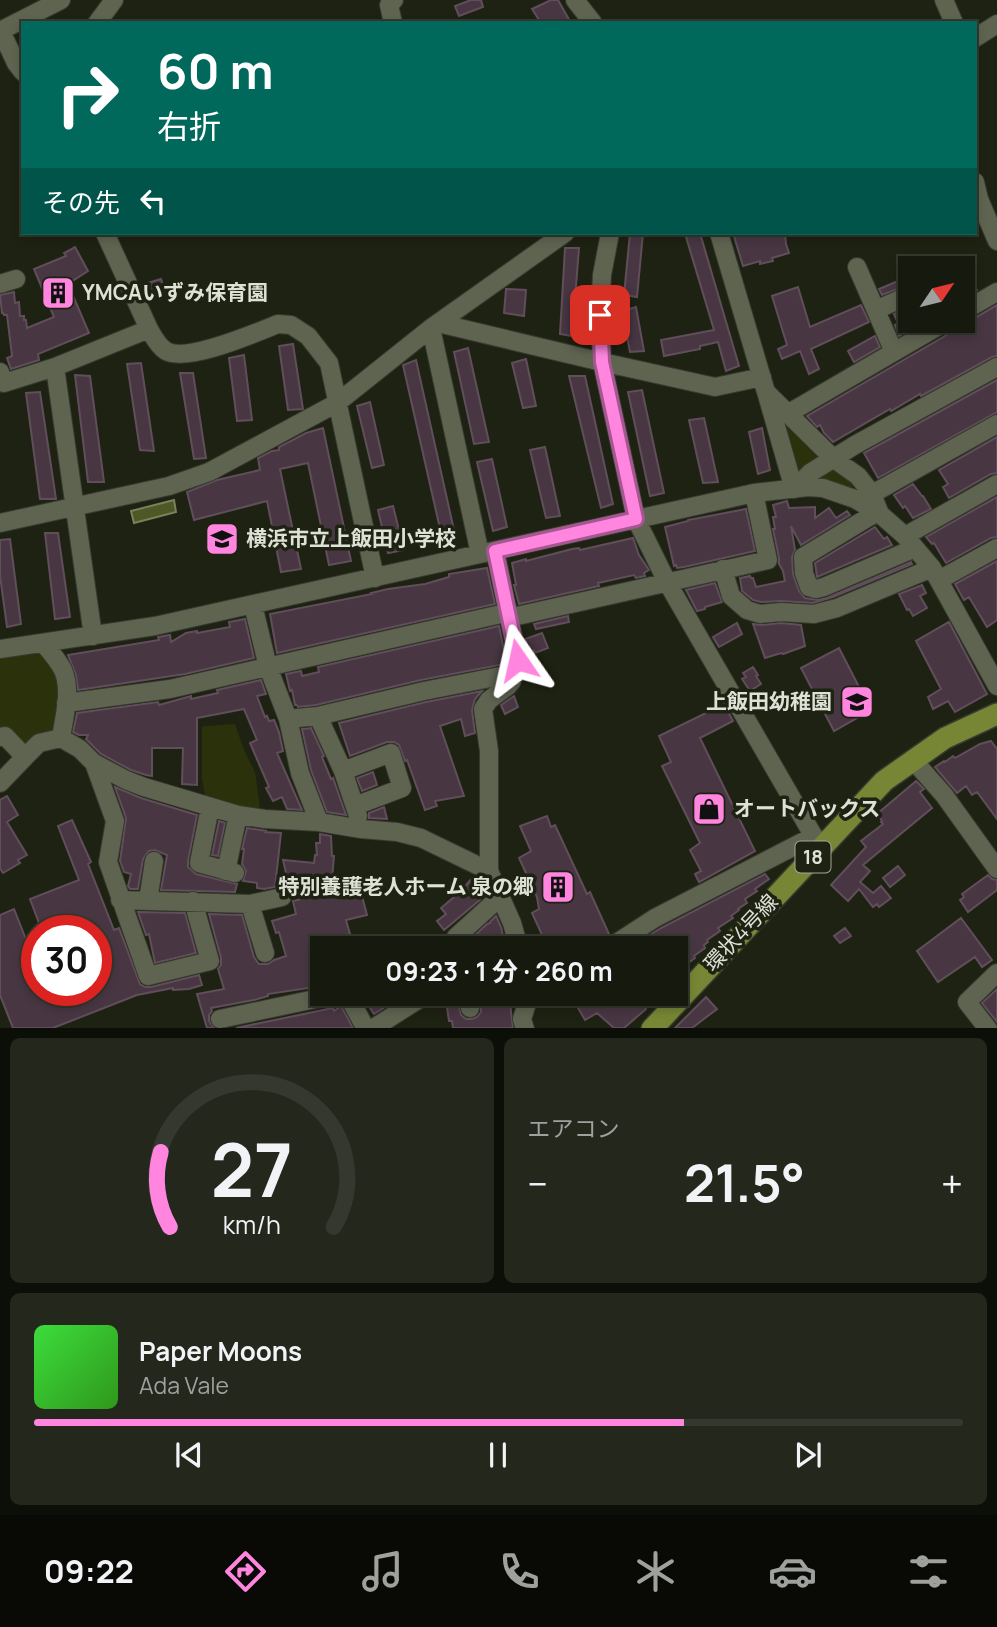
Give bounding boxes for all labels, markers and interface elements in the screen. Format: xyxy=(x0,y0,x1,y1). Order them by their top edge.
text: 60 m xyxy=(157,37,274,104)
icon: right xyxy=(42,49,133,140)
text: 右折 xyxy=(157,104,221,148)
icon: left xyxy=(134,182,172,220)
text: その先 xyxy=(42,184,120,220)
north arrow xyxy=(898,256,975,332)
map controls xyxy=(898,256,975,333)
building icon: YMCAいずみ保育園 xyxy=(39,274,77,312)
place label: YMCAいずみ保育園 xyxy=(82,278,268,306)
pin xyxy=(570,285,630,345)
icon: arrive xyxy=(581,296,619,334)
school or university icon: 横浜市立上飯田小学校 xyxy=(203,520,241,558)
place label: 横浜市立上飯田小学校 xyxy=(246,524,456,552)
position arrow xyxy=(481,623,555,697)
school or university icon: 上飯田幼稚園 xyxy=(838,683,876,721)
place label: 上飯田幼稚園 xyxy=(706,687,832,715)
shop icon: オートバックス xyxy=(690,790,728,828)
place label: オートバックス xyxy=(734,794,880,822)
road number: 18 xyxy=(796,842,830,872)
building icon: 特別養護老人ホーム 泉の郷 xyxy=(539,868,577,906)
place label: 特別養護老人ホーム 泉の郷 xyxy=(278,872,534,900)
street label: 環状4号線 xyxy=(697,888,783,977)
speed limit sign: 30 xyxy=(21,915,112,1006)
text: 09:23 · 1 分 · 260 m xyxy=(385,953,613,989)
text: エアコン xyxy=(528,1112,620,1144)
text: 27 xyxy=(211,1119,293,1219)
text: 21.5° xyxy=(684,1147,805,1218)
text: − xyxy=(528,1157,548,1209)
text: + xyxy=(941,1157,963,1209)
text: km/h xyxy=(223,1206,281,1241)
text: Paper Moons xyxy=(139,1333,302,1369)
text: Ada Vale xyxy=(139,1369,229,1401)
icon: previous xyxy=(170,1436,208,1474)
icon: pause xyxy=(479,1436,517,1474)
icon: next xyxy=(789,1436,827,1474)
icon: directions xyxy=(221,1547,270,1596)
icon: music xyxy=(358,1547,407,1596)
icon: phone xyxy=(495,1547,544,1596)
icon: climate xyxy=(631,1547,680,1596)
icon: car xyxy=(768,1547,817,1596)
icon: filters xyxy=(904,1547,953,1596)
text: 09:22 xyxy=(44,1549,134,1593)

